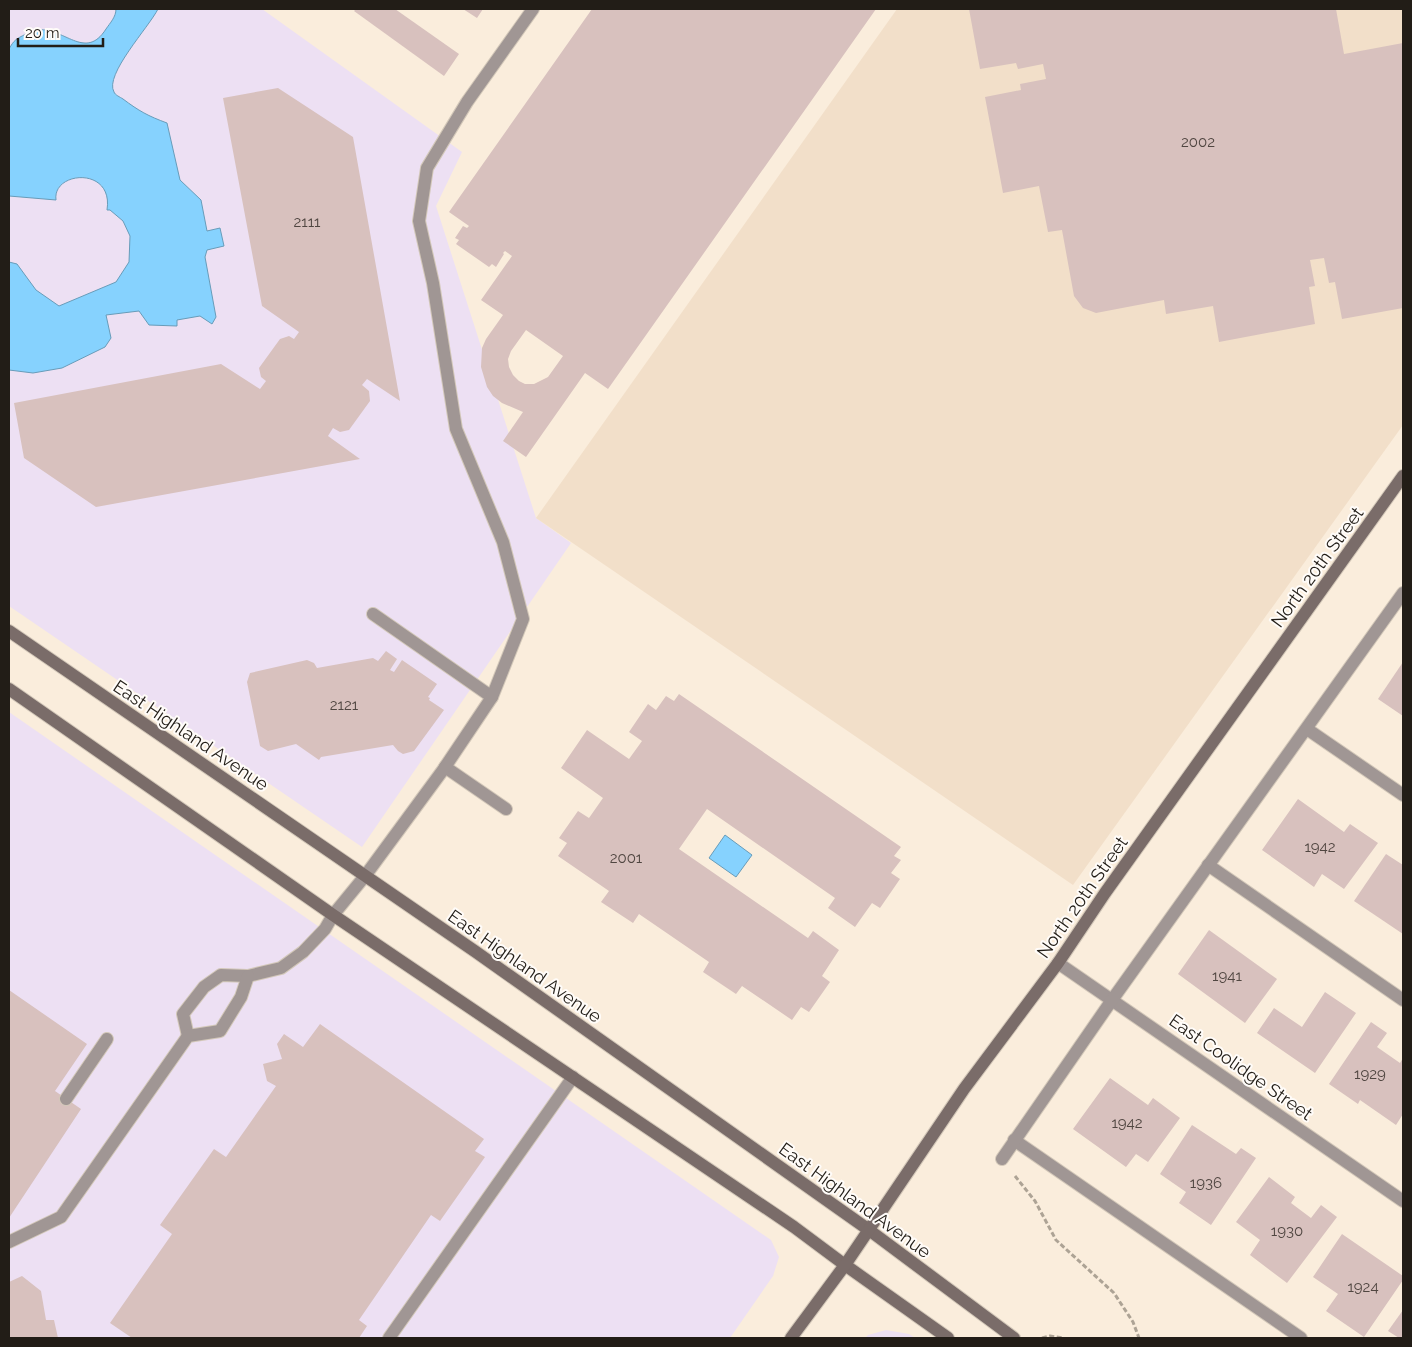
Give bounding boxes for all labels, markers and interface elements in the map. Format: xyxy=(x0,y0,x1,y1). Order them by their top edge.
scale bar xyxy=(18,15,102,47)
text: 20 m xyxy=(25,24,60,42)
house number: 2002 xyxy=(1181,133,1215,151)
house number: 2111 xyxy=(293,213,321,231)
street label: North 20th Street xyxy=(1266,503,1368,631)
street label: East Highland Avenue xyxy=(109,675,273,795)
house number: 2121 xyxy=(330,696,359,714)
street label: North 20th Street xyxy=(1032,832,1132,962)
house number: 1942 xyxy=(1304,838,1336,856)
house number: 2001 xyxy=(610,849,643,867)
street label: East Highland Avenue xyxy=(444,905,606,1027)
house number: 1941 xyxy=(1212,967,1242,985)
street label: East Coolidge Street xyxy=(1165,1010,1317,1124)
house number: 1929 xyxy=(1354,1065,1386,1083)
house number: 1942 xyxy=(1111,1114,1143,1132)
street label: East Highland Avenue xyxy=(775,1138,935,1262)
house number: 1936 xyxy=(1190,1174,1222,1192)
house number: 1930 xyxy=(1271,1222,1303,1240)
house number: 1924 xyxy=(1347,1278,1379,1296)

